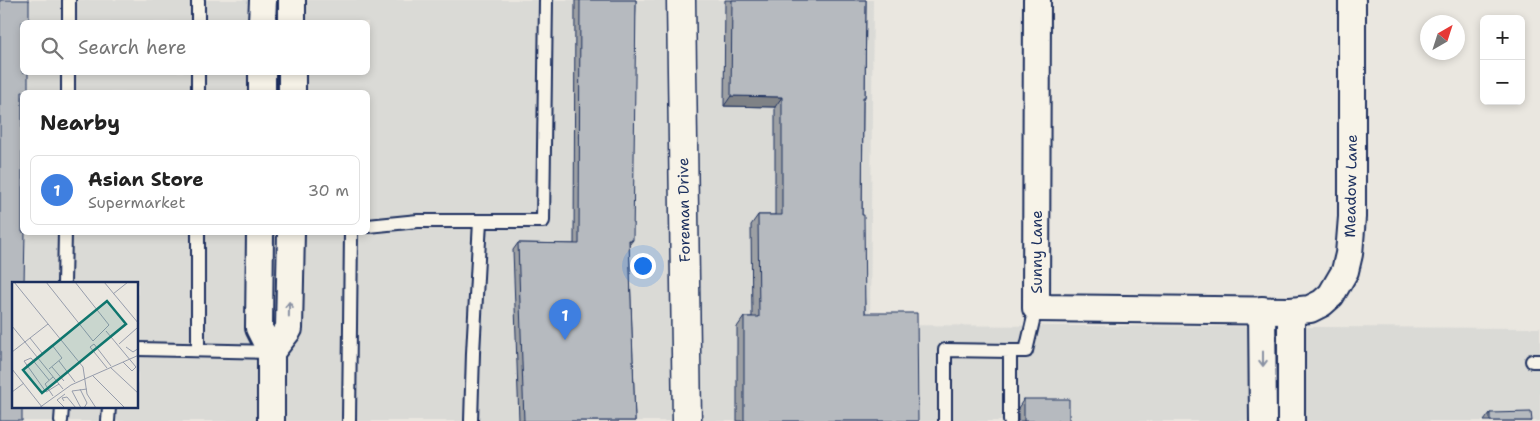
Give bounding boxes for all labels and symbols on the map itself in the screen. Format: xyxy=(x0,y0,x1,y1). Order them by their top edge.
north arrow xyxy=(1420,15,1465,60)
street label: Meadow Lane xyxy=(1340,134,1362,238)
street label: Foreman Drive xyxy=(673,158,695,262)
street label: Sunny Lane xyxy=(1027,210,1047,294)
your location xyxy=(630,253,656,279)
inset map xyxy=(12,282,139,408)
pin: 1 xyxy=(549,299,581,340)
one-way arrow xyxy=(284,301,294,318)
one-way arrow xyxy=(1258,350,1268,367)

